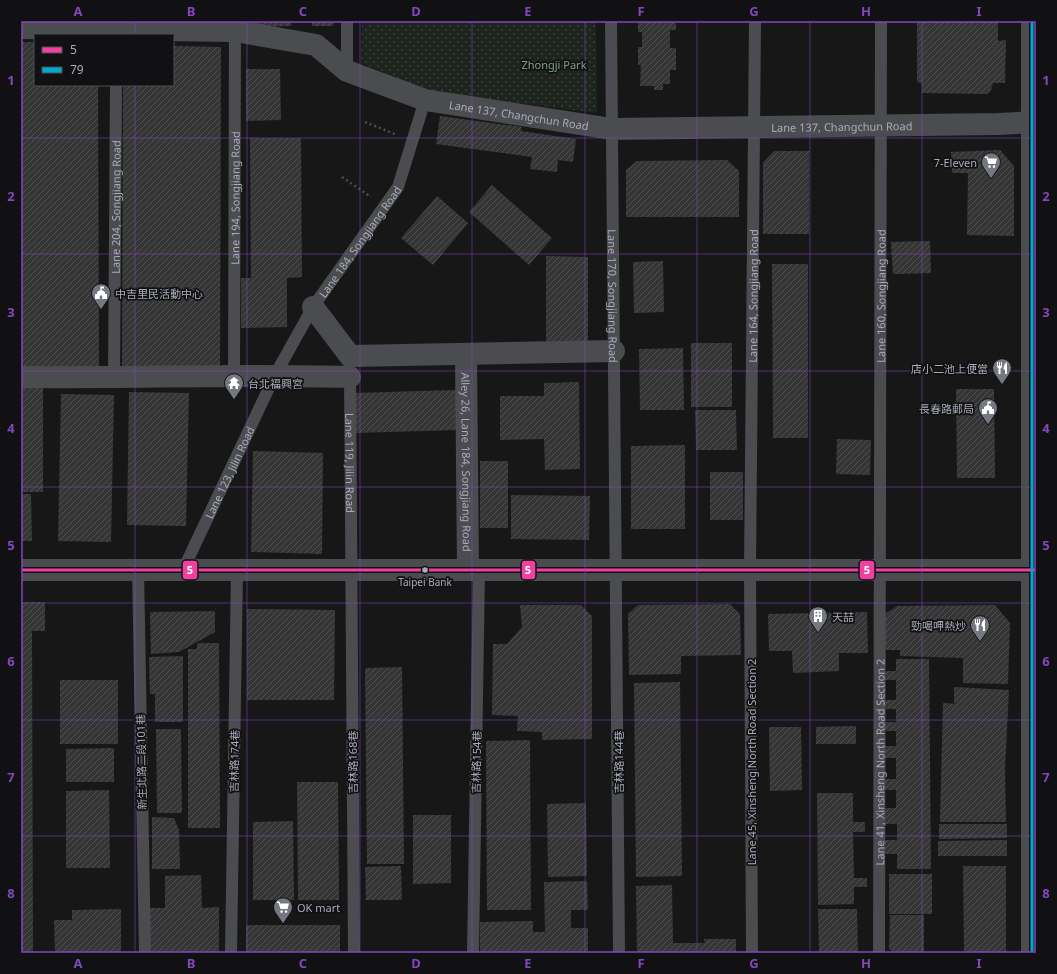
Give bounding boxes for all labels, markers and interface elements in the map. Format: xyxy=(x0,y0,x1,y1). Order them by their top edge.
text: A xyxy=(74,2,83,20)
text: B xyxy=(187,2,195,20)
text: C xyxy=(299,2,307,20)
text: D xyxy=(411,2,421,20)
text: E xyxy=(524,2,532,20)
text: F xyxy=(637,2,645,20)
text: G xyxy=(749,2,759,20)
text: H xyxy=(861,2,871,20)
text: I xyxy=(976,2,982,20)
legend xyxy=(34,34,174,86)
text: 5 xyxy=(70,41,77,58)
park label: Zhongji Park xyxy=(521,57,587,72)
text: 79 xyxy=(70,61,84,78)
text: 1 xyxy=(7,71,15,89)
text: 1 xyxy=(1042,71,1050,89)
street label: Lane 137, Changchun Road xyxy=(448,96,590,133)
street label: Lane 137, Changchun Road xyxy=(771,118,912,134)
street label: Lane 194, Songjiang Road xyxy=(227,131,242,265)
street label: Lane 204, Songjiang Road xyxy=(107,140,123,274)
supermarket icon: 7-Eleven xyxy=(980,151,1002,179)
place label: 7-Eleven xyxy=(934,155,977,170)
street label: Lane 184, Songjiang Road xyxy=(315,182,404,300)
text: 2 xyxy=(7,187,15,205)
text: 2 xyxy=(1042,187,1050,205)
street label: Lane 170, Songjiang Road xyxy=(605,229,621,363)
street label: Lane 164, Songjiang Road xyxy=(744,229,761,363)
street label: Lane 160, Songjiang Road xyxy=(873,229,888,363)
public building icon: 中吉里民活動中心 xyxy=(90,282,112,310)
place label: 中吉里民活動中心 xyxy=(115,286,203,301)
text: 3 xyxy=(7,303,15,321)
text: 3 xyxy=(1042,303,1050,321)
restaurant icon: 店小二池上便當 xyxy=(991,357,1013,385)
place label: 店小二池上便當 xyxy=(911,361,988,376)
temple icon: 台北福興宮 xyxy=(223,372,245,400)
street label: Alley 26, Lane 184, Songjiang Road xyxy=(459,372,475,552)
place label: 台北福興宮 xyxy=(248,376,303,391)
public building icon: 長春路郵局 xyxy=(977,397,999,425)
place label: 長春路郵局 xyxy=(919,401,974,416)
street label: Lane 119, Jilin Road xyxy=(343,413,358,513)
text: 4 xyxy=(7,419,15,437)
text: 4 xyxy=(1042,419,1050,437)
street label: Lane 123, Jilin Road xyxy=(201,424,257,521)
text: 5 xyxy=(7,536,15,554)
text: 5 xyxy=(1042,536,1050,554)
line badge: 5 xyxy=(182,560,198,580)
line badge: 5 xyxy=(521,560,536,580)
line badge: 5 xyxy=(859,560,875,580)
text: 5 xyxy=(187,562,193,577)
text: 5 xyxy=(525,562,531,577)
text: 5 xyxy=(864,562,870,577)
marker: Taipei Bank xyxy=(420,565,430,575)
place label: Taipei Bank xyxy=(398,575,452,589)
building icon: 天喆 xyxy=(807,605,829,633)
place label: 天喆 xyxy=(832,609,854,624)
restaurant icon: 勁喝呷熱炒 xyxy=(969,614,991,642)
place label: 勁喝呷熱炒 xyxy=(911,618,966,633)
text: 6 xyxy=(7,652,15,670)
text: 6 xyxy=(1042,652,1050,670)
street label: Lane 45, Xinsheng North Road Section 2 xyxy=(744,659,759,865)
street label: Lane 41, Xinsheng North Road Section 2 xyxy=(872,659,887,865)
street label: 新生北路二段101巷 xyxy=(133,714,149,810)
street label: 吉林路174巷 xyxy=(226,729,242,793)
street label: 吉林路154巷 xyxy=(468,730,484,794)
street label: 吉林路168巷 xyxy=(345,731,360,793)
street label: 吉林路144巷 xyxy=(611,731,626,793)
text: 7 xyxy=(7,768,15,786)
text: 7 xyxy=(1042,768,1050,786)
text: 8 xyxy=(7,884,15,902)
text: 8 xyxy=(1042,884,1050,902)
supermarket icon: OK mart xyxy=(272,896,294,924)
place label: OK mart xyxy=(297,900,340,915)
text: A xyxy=(74,954,83,972)
text: B xyxy=(187,954,195,972)
text: C xyxy=(299,954,307,972)
text: D xyxy=(411,954,421,972)
text: E xyxy=(524,954,532,972)
text: F xyxy=(637,954,645,972)
text: G xyxy=(749,954,759,972)
text: H xyxy=(861,954,871,972)
text: I xyxy=(976,954,982,972)

